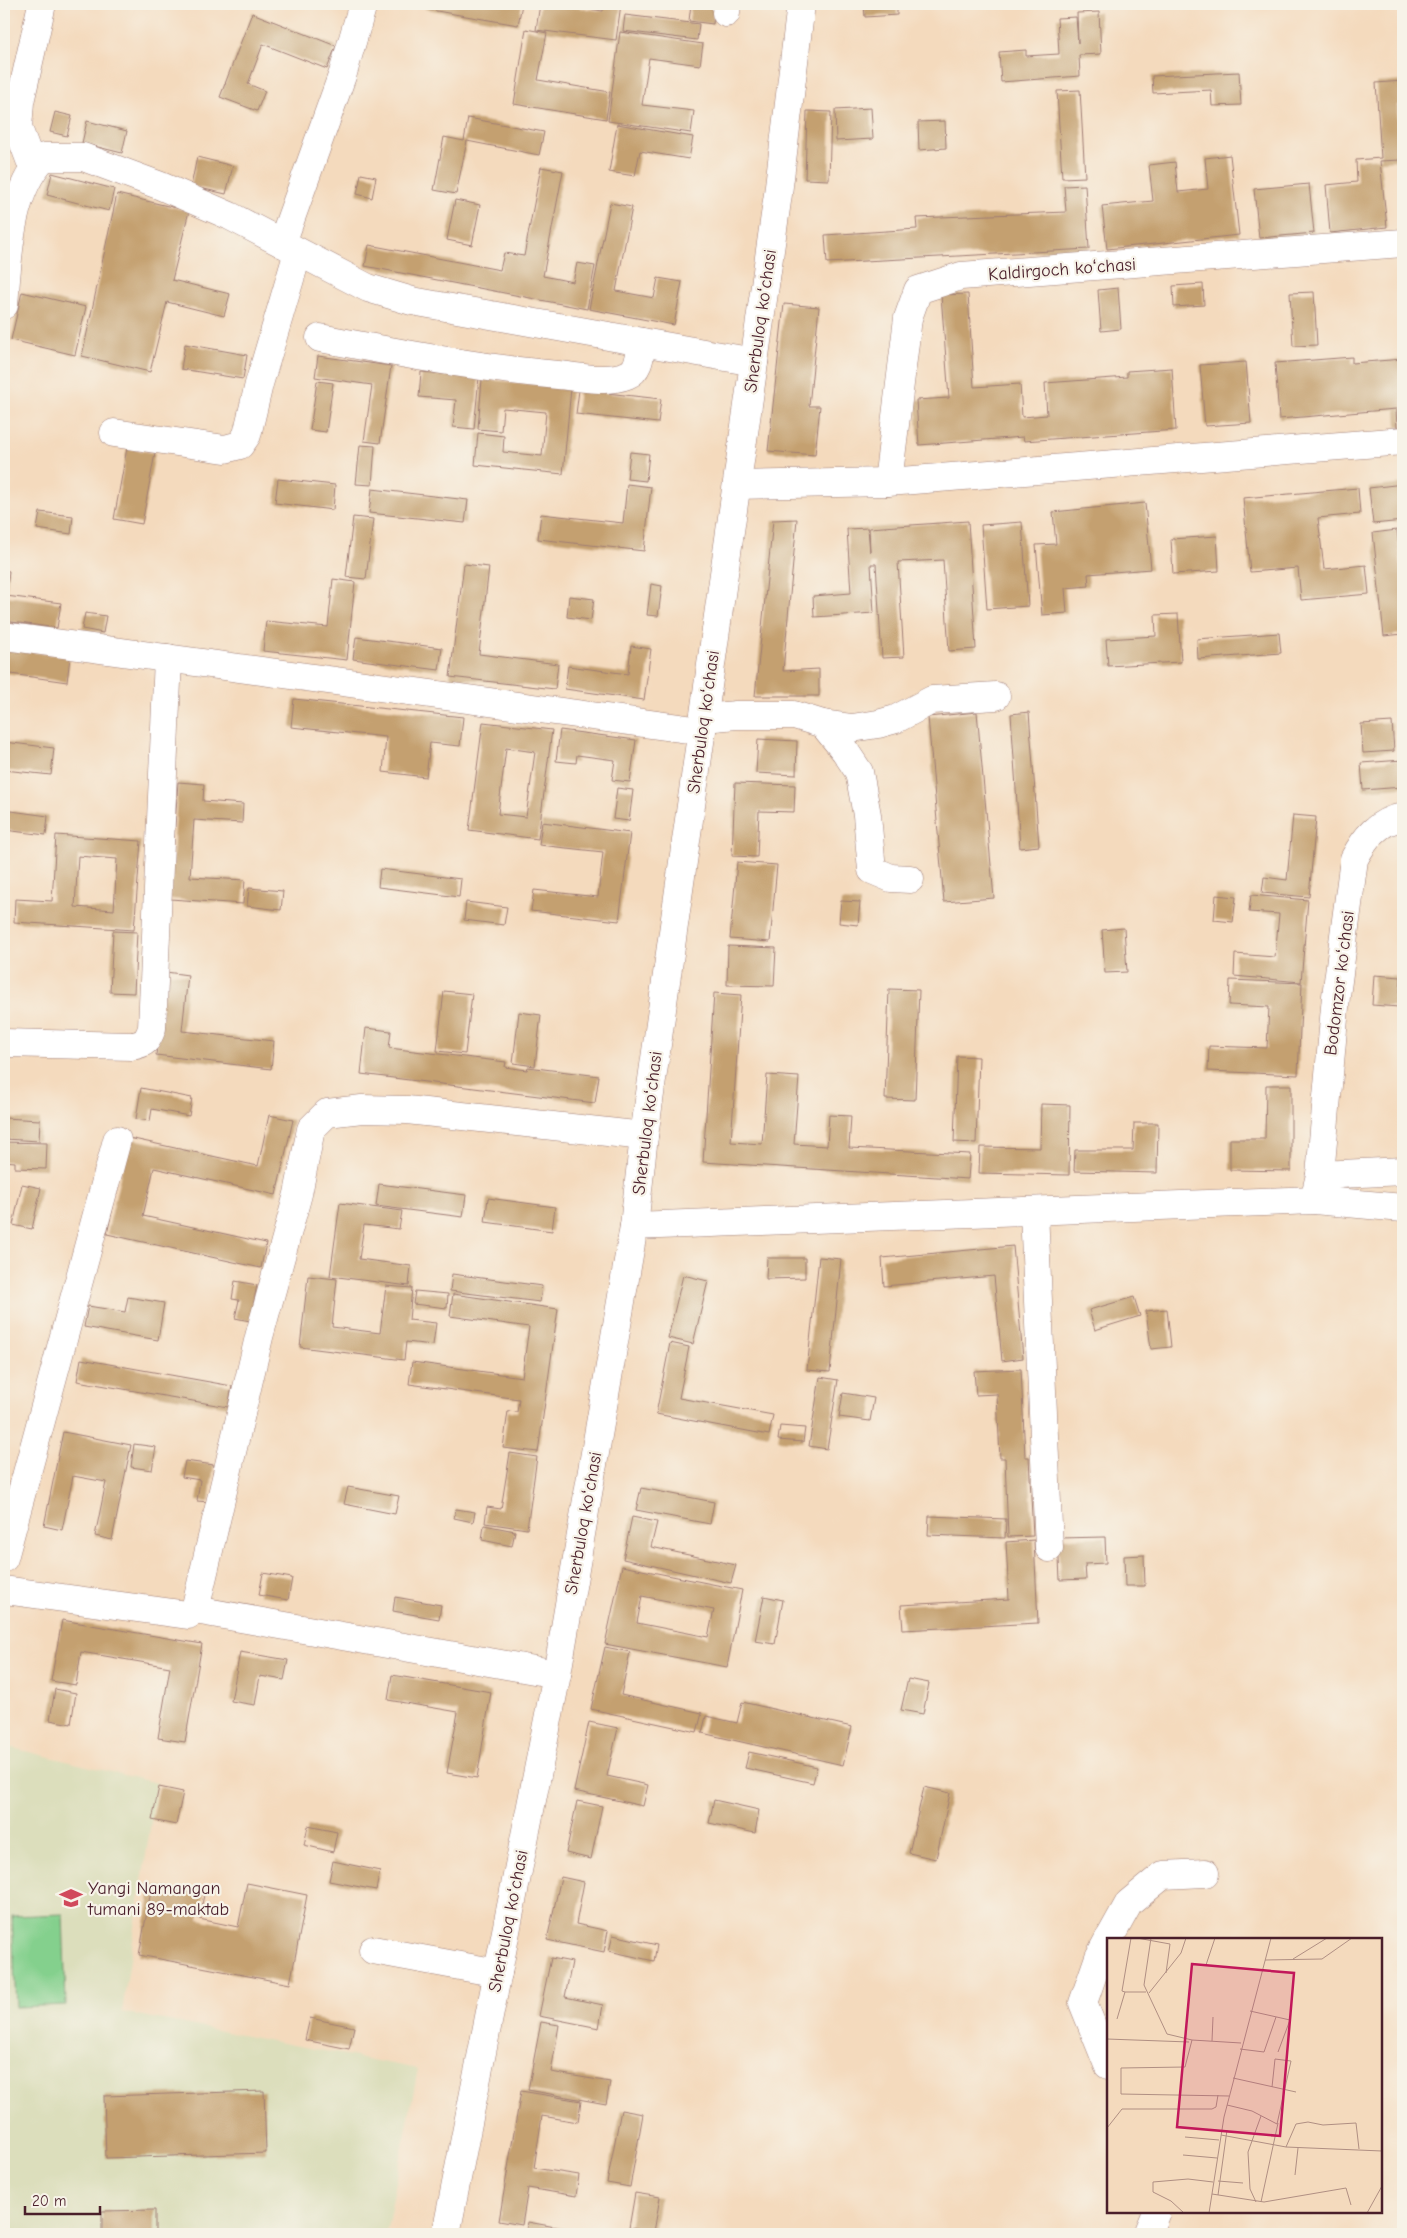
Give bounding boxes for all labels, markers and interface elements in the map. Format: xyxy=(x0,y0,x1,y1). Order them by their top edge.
street label: Sherbuloq koʻchasi xyxy=(740,248,781,394)
street label: Kaldirgoch koʻchasi xyxy=(987,254,1137,285)
street label: Sherbuloq koʻchasi xyxy=(683,649,724,795)
street label: Bodomzor koʻchasi xyxy=(1320,909,1359,1057)
street label: Sherbuloq koʻchasi xyxy=(628,1050,667,1196)
street label: Sherbuloq koʻchasi xyxy=(561,1450,606,1596)
street label: Sherbuloq koʻchasi xyxy=(484,1848,533,1994)
place label: Yangi Namangan tumani 89-maktab xyxy=(87,1878,229,1920)
school or university icon: Yangi Namangan tumani 89-maktab xyxy=(58,1885,84,1911)
inset map xyxy=(1107,1938,1382,2213)
scale bar xyxy=(25,2183,100,2215)
text: 20 m xyxy=(32,2192,66,2210)

